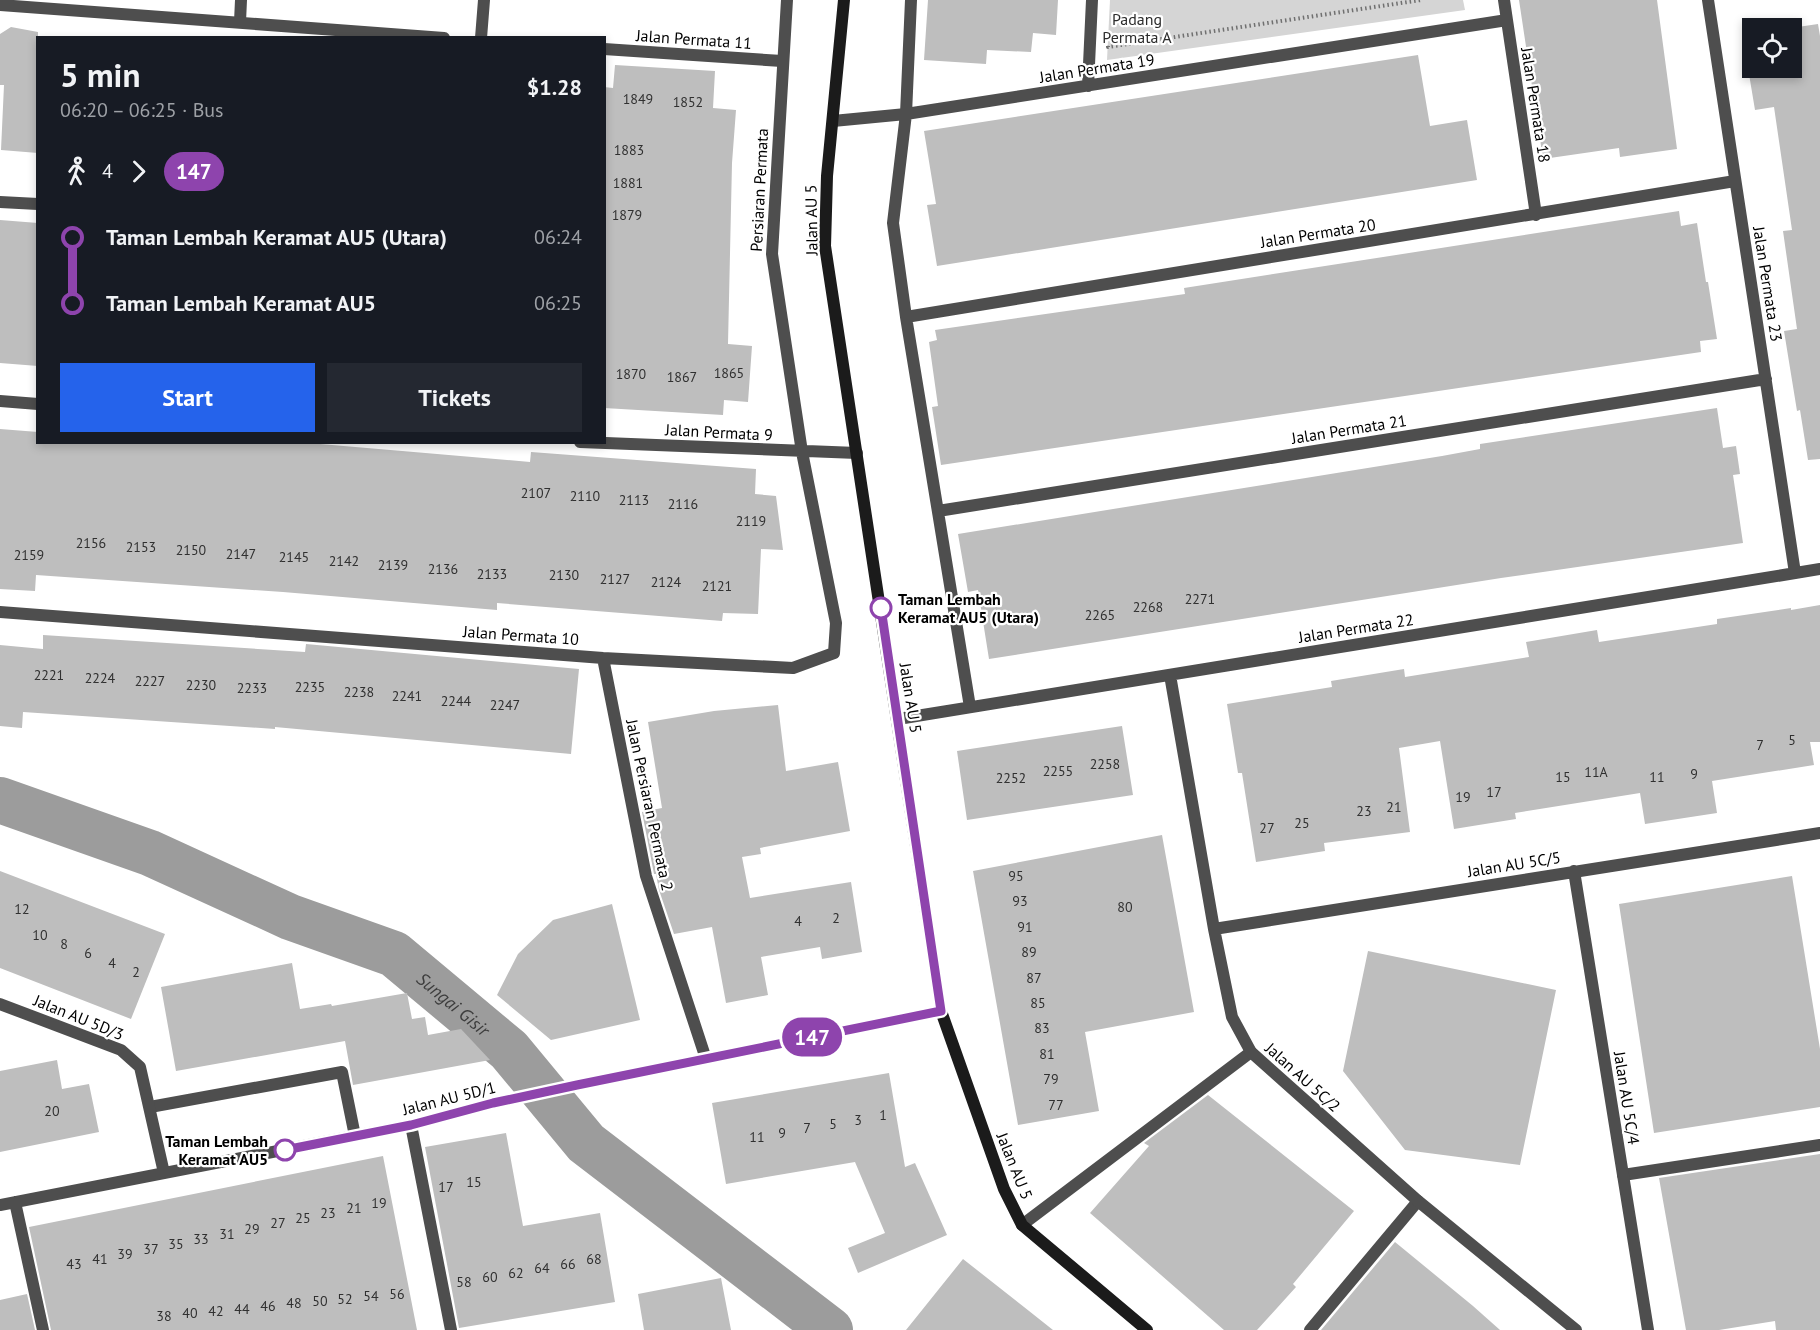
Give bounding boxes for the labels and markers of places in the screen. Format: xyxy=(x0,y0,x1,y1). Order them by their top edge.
place label: Taman Lembah Keramat AU5 (Utara) xyxy=(898,589,1039,627)
marker: Taman Lembah Keramat AU5 (Utara) xyxy=(870,597,892,619)
place label: Taman Lembah Keramat AU5 xyxy=(165,1131,268,1169)
marker: Taman Lembah Keramat AU5 xyxy=(274,1139,296,1161)

